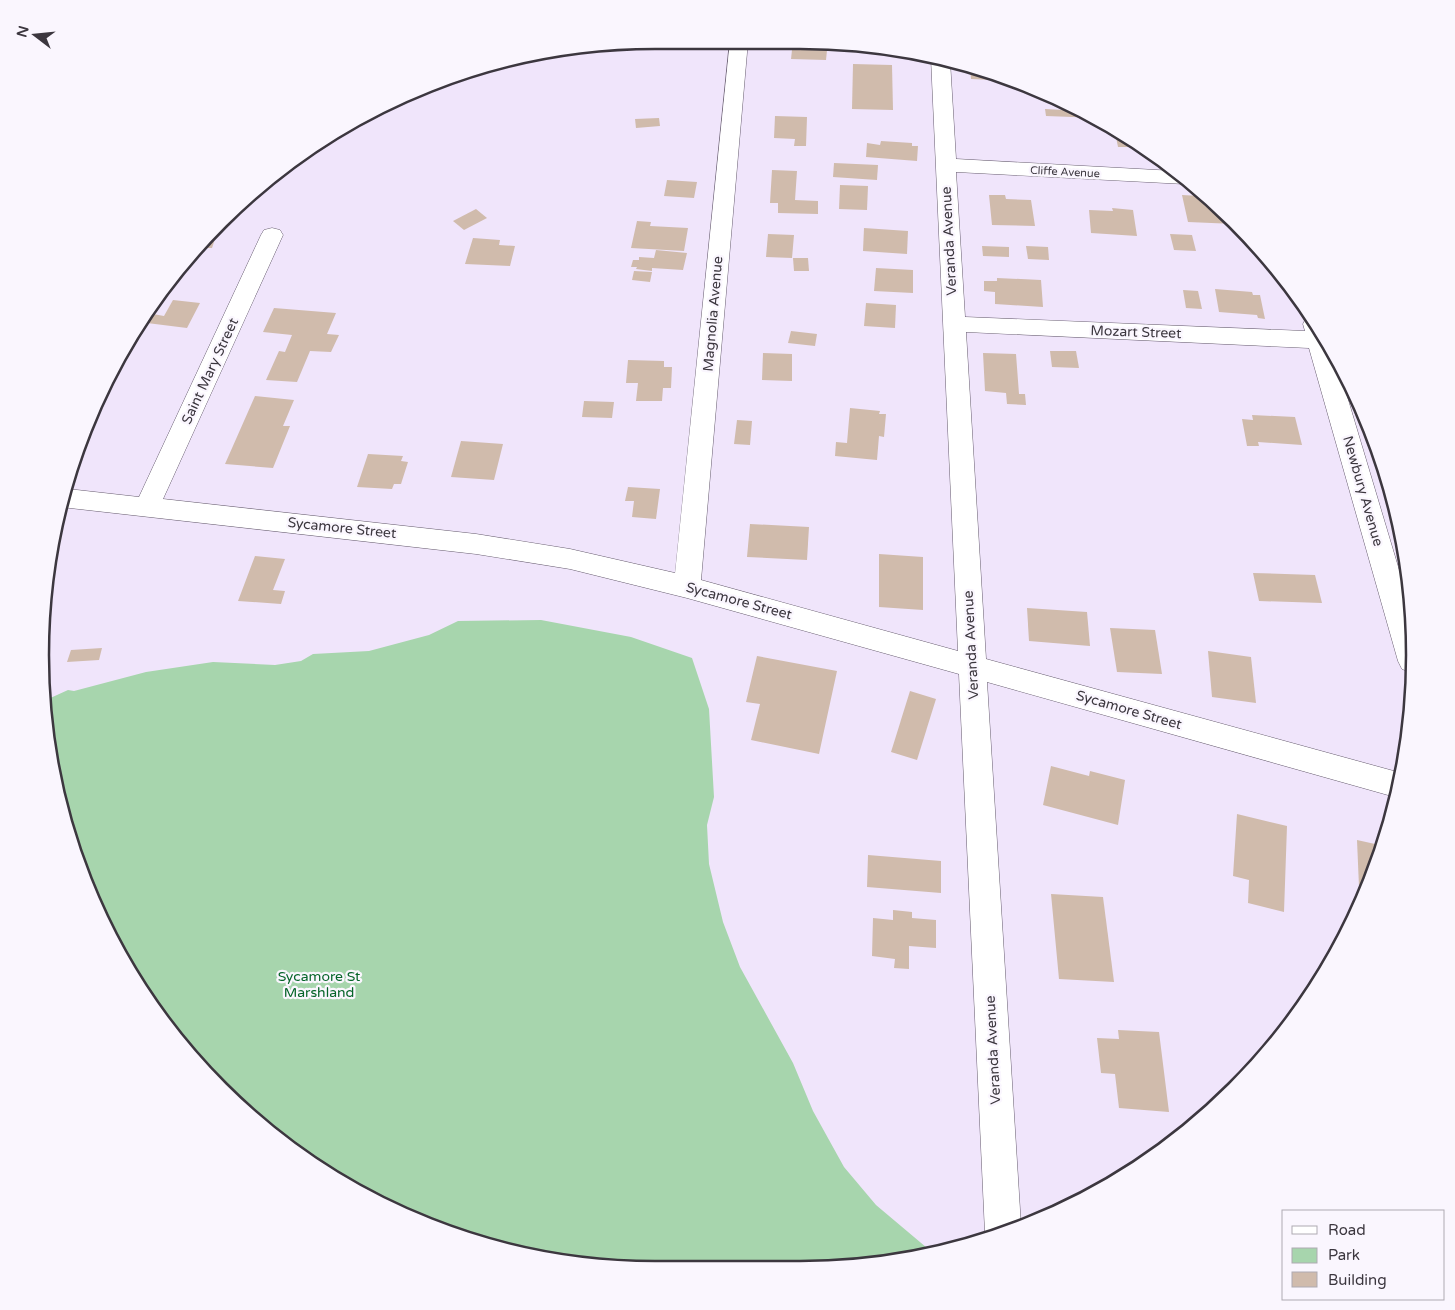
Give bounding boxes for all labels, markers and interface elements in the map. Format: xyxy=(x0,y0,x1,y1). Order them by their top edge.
north arrow xyxy=(10,10,60,60)
text: N xyxy=(13,24,33,39)
street label: Cliffe Avenue xyxy=(1030,164,1100,180)
street label: Veranda Avenue xyxy=(938,186,960,296)
street label: Magnolia Avenue xyxy=(699,255,727,372)
street label: Saint Mary Street xyxy=(178,315,242,427)
street label: Mozart Street xyxy=(1090,322,1182,342)
street label: Newbury Avenue xyxy=(1339,434,1387,548)
street label: Sycamore Street xyxy=(287,514,398,542)
street label: Sycamore Street xyxy=(684,579,794,623)
street label: Veranda Avenue xyxy=(960,590,982,700)
street label: Sycamore Street xyxy=(1074,687,1184,733)
park label: Sycamore St Marshland xyxy=(278,968,361,1001)
street label: Veranda Avenue xyxy=(982,995,1004,1105)
legend xyxy=(1282,1210,1445,1300)
text: Road xyxy=(1328,1221,1366,1239)
text: Park xyxy=(1328,1246,1360,1264)
text: Building xyxy=(1328,1271,1387,1289)

